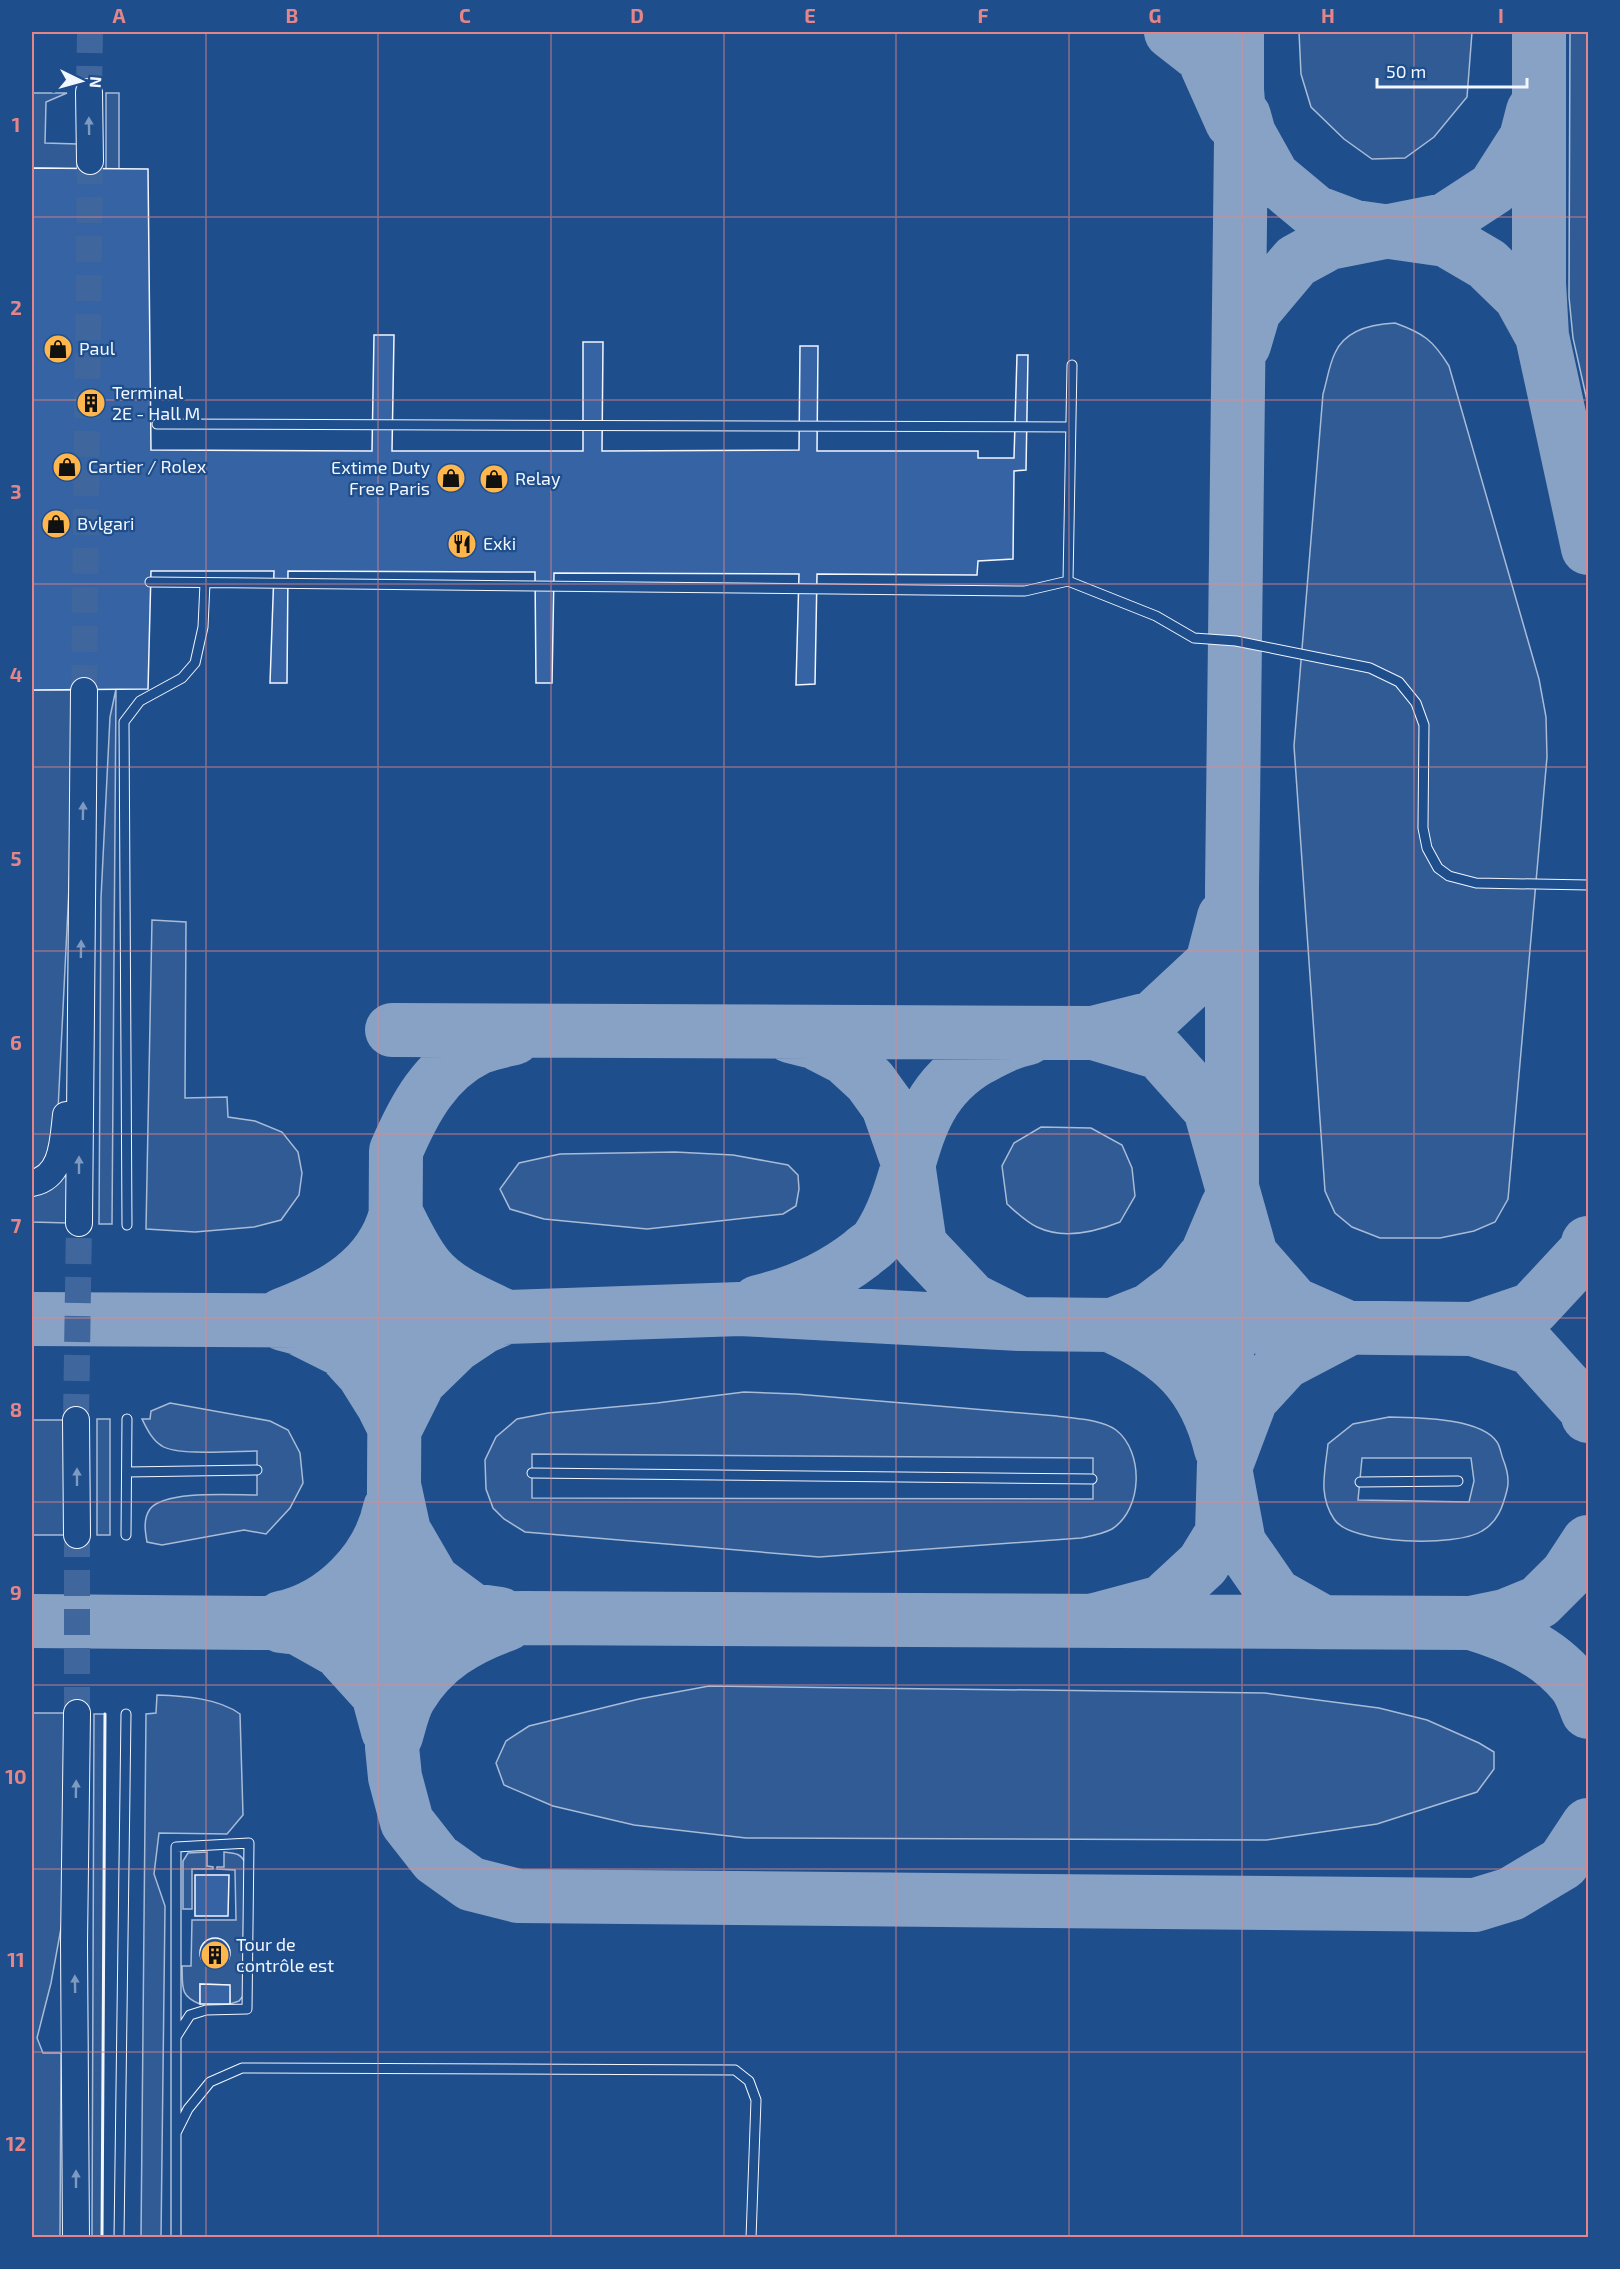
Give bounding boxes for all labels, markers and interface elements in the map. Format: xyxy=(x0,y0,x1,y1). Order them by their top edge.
text: A xyxy=(112,3,126,27)
text: B xyxy=(286,3,298,27)
text: C xyxy=(459,3,471,27)
text: D xyxy=(630,3,644,27)
text: E xyxy=(804,3,816,27)
text: F xyxy=(977,3,989,27)
text: G xyxy=(1149,3,1161,27)
text: H xyxy=(1321,3,1335,27)
text: I xyxy=(1498,3,1504,27)
north arrow xyxy=(51,51,111,111)
scale bar xyxy=(1377,51,1527,89)
text: 50 m xyxy=(1386,60,1426,82)
text: N xyxy=(86,76,106,89)
text: 1 xyxy=(12,112,20,136)
one-way arrow xyxy=(84,117,94,136)
text: 2 xyxy=(10,295,22,319)
shop icon: Paul xyxy=(42,333,74,365)
place label: Paul xyxy=(79,337,116,359)
place label: Terminal 2E - Hall M xyxy=(112,381,200,424)
building icon: Terminal 2E - Hall M xyxy=(75,387,107,419)
shop icon: Cartier / Rolex xyxy=(51,451,83,483)
place label: Cartier / Rolex xyxy=(88,455,207,477)
place label: Extime Duty Free Paris xyxy=(331,456,430,499)
shop icon: Extime Duty Free Paris xyxy=(435,462,467,494)
shop icon: Relay xyxy=(478,463,510,495)
place label: Relay xyxy=(515,467,561,489)
text: 3 xyxy=(10,479,22,503)
shop icon: Bvlgari xyxy=(40,508,72,540)
place label: Bvlgari xyxy=(77,512,135,534)
restaurant icon: Exki xyxy=(446,528,478,560)
place label: Exki xyxy=(483,532,516,554)
text: 4 xyxy=(10,662,23,686)
one-way arrow xyxy=(78,802,88,821)
text: 5 xyxy=(10,846,22,870)
one-way arrow xyxy=(76,939,86,958)
text: 6 xyxy=(10,1030,22,1054)
one-way arrow xyxy=(74,1155,84,1174)
text: 7 xyxy=(11,1213,22,1237)
text: 8 xyxy=(10,1397,22,1421)
one-way arrow xyxy=(72,1468,81,1487)
text: 9 xyxy=(10,1580,22,1604)
text: 10 xyxy=(5,1764,27,1788)
one-way arrow xyxy=(71,1780,81,1799)
place label: Tour de contrôle est xyxy=(236,1933,334,1976)
building icon: Tour de contrôle est xyxy=(199,1939,231,1971)
text: 11 xyxy=(7,1947,25,1971)
one-way arrow xyxy=(70,1975,79,1994)
text: 12 xyxy=(6,2131,26,2155)
one-way arrow xyxy=(71,2170,81,2189)

